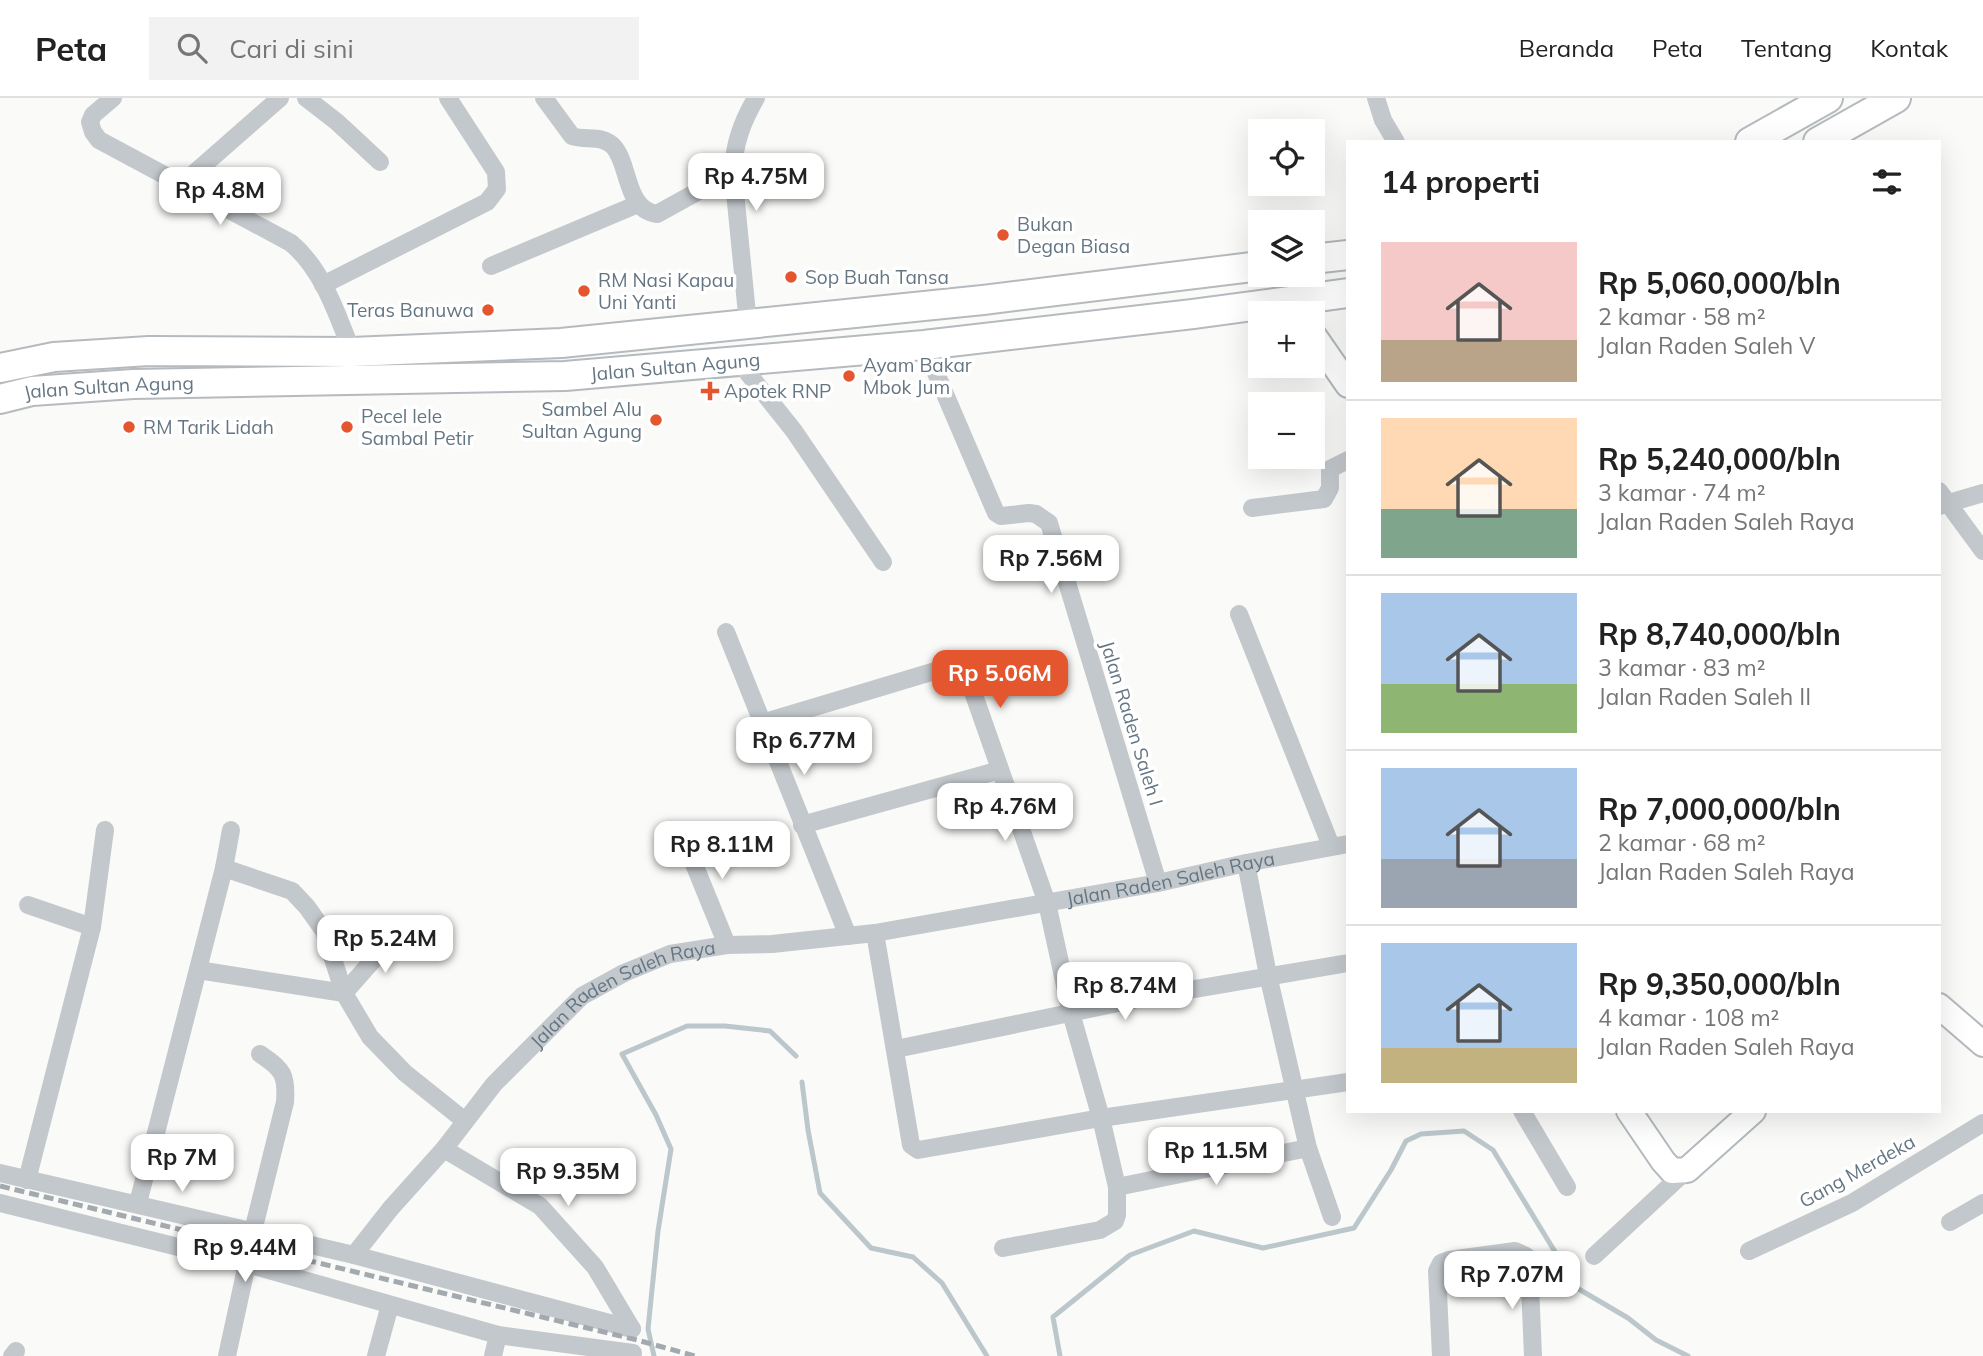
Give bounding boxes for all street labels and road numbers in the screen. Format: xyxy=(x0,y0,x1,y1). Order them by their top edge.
street label: Jalan Sultan Agung xyxy=(589,347,761,386)
street label: Jalan Sultan Agung xyxy=(21,371,194,405)
street label: Jalan Raden Saleh I xyxy=(1096,638,1168,808)
street label: Jalan Raden Saleh Raya xyxy=(1064,846,1277,911)
street label: Jalan Raden Saleh Raya xyxy=(525,935,717,1053)
street label: Gang Merdeka xyxy=(1795,1129,1919,1213)

